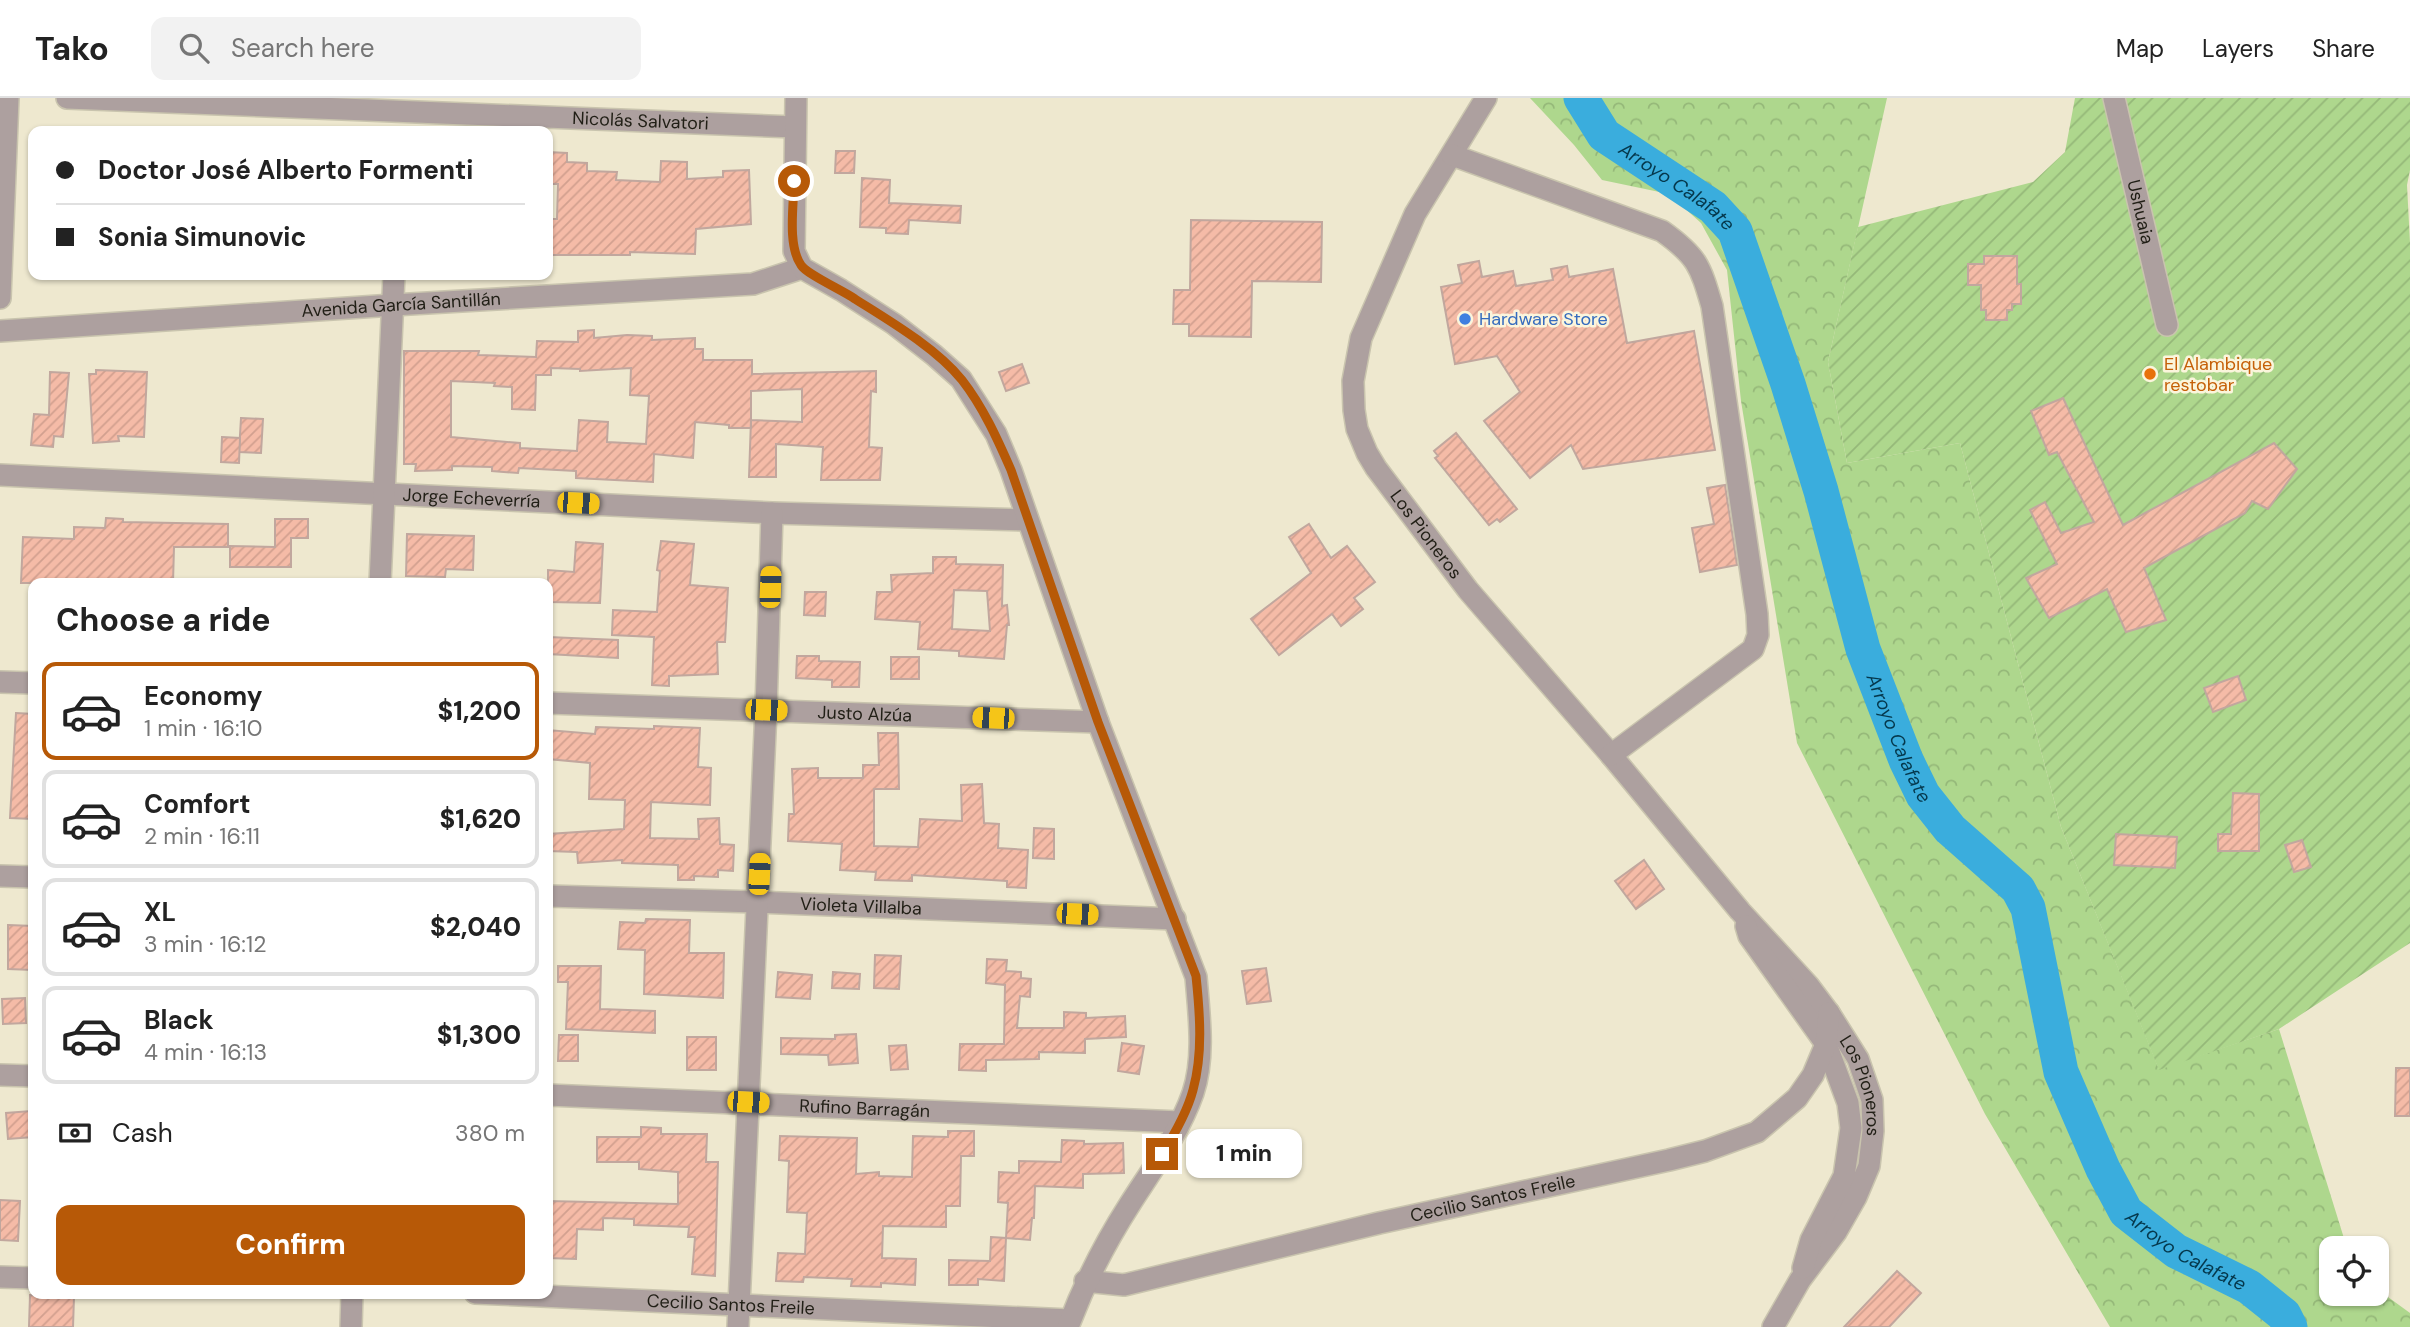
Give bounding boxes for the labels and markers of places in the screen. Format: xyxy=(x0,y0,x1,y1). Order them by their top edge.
place label: Hardware Store xyxy=(1479,307,1608,331)
marker: Hardware Store xyxy=(1457,311,1473,327)
place label: El Alambique restobar xyxy=(2164,352,2272,397)
marker: El Alambique restobar xyxy=(2142,366,2158,382)

